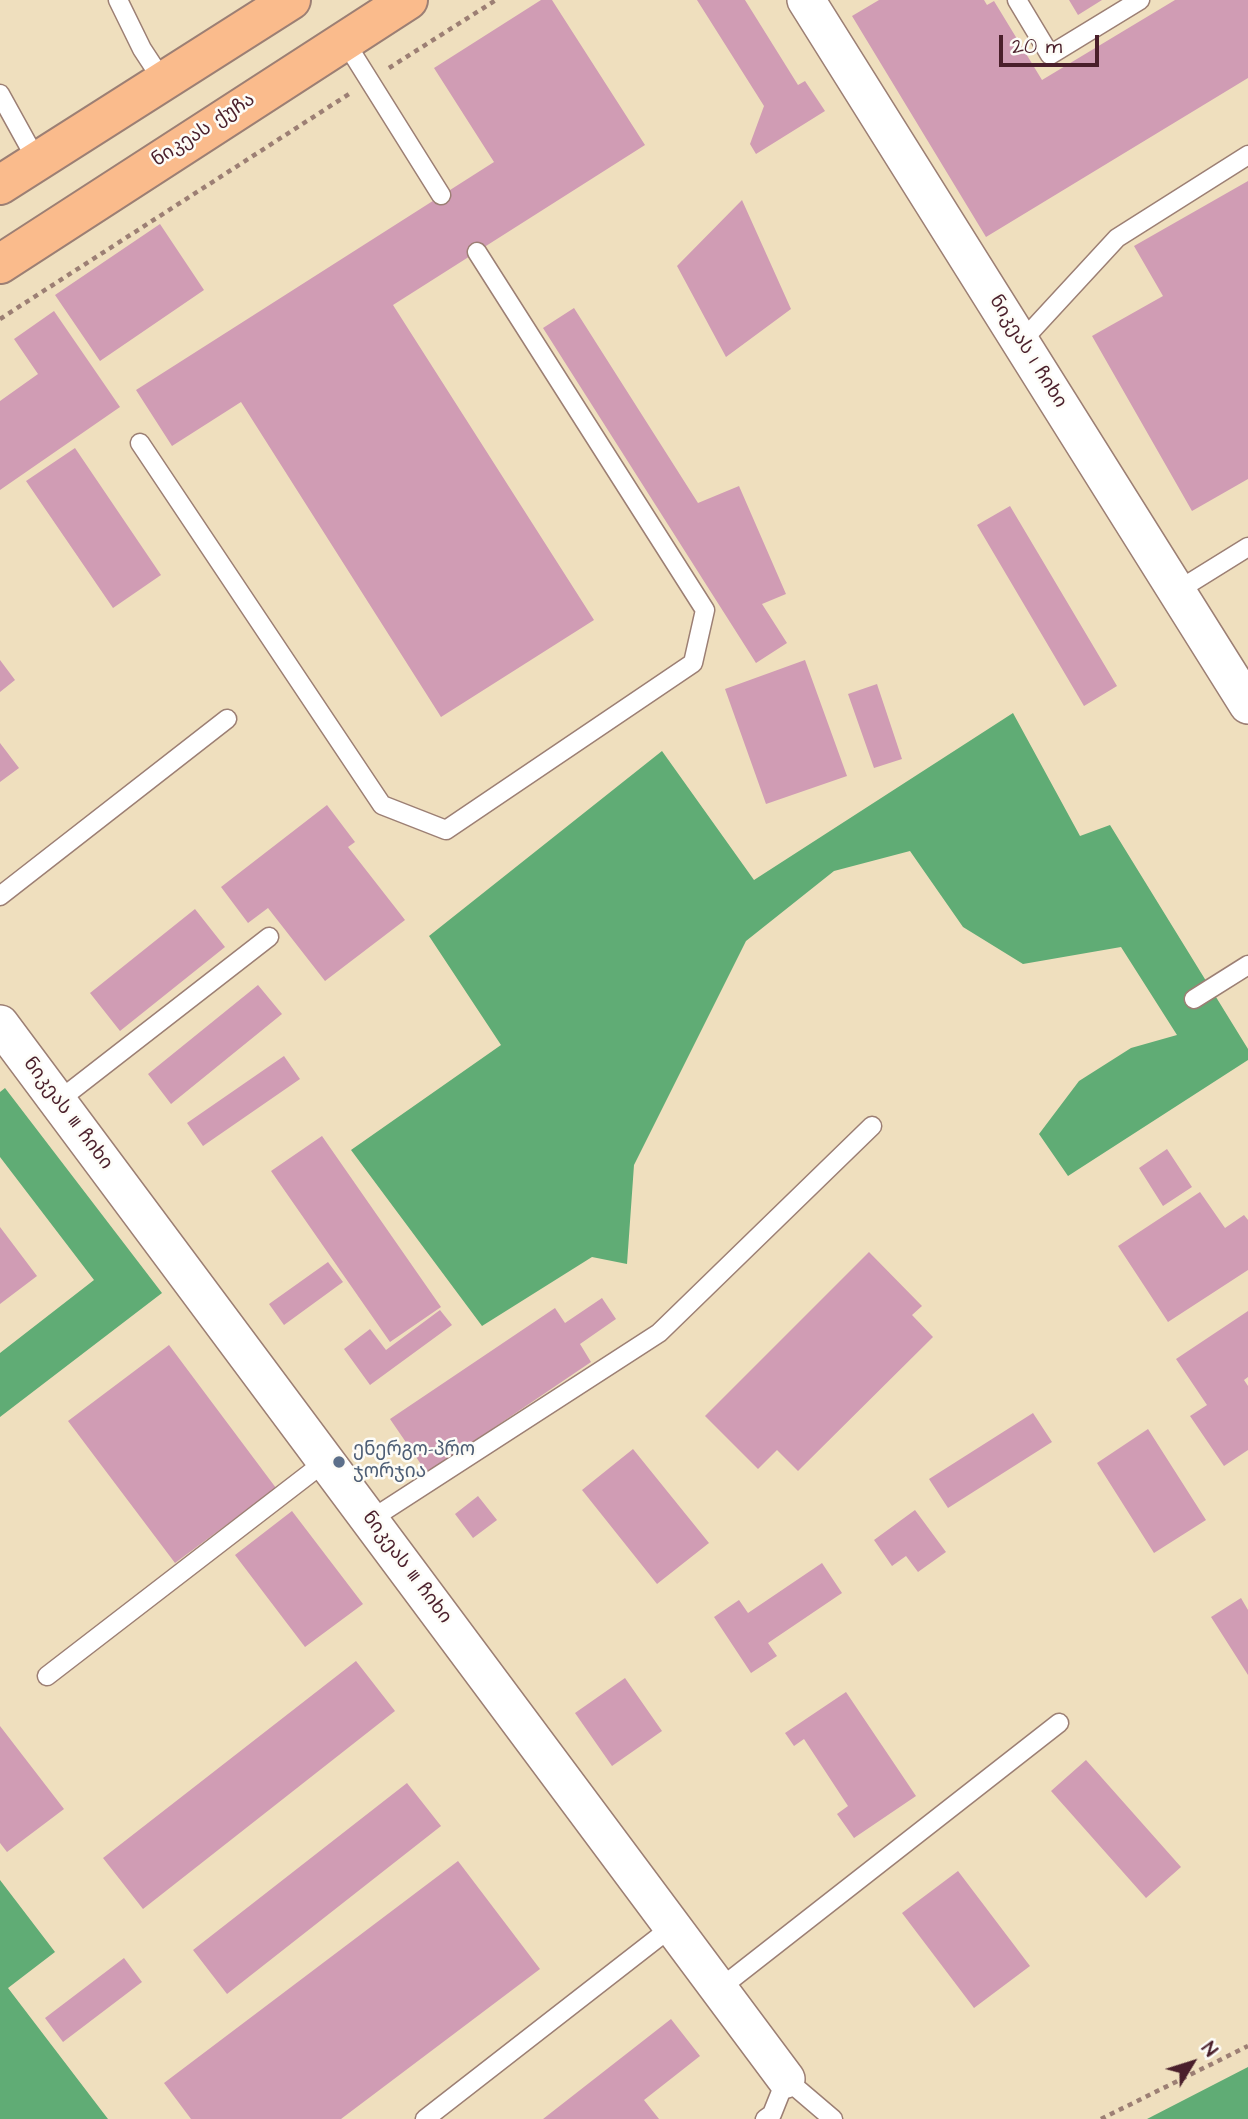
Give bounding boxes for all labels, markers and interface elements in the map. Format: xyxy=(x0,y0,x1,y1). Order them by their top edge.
scale bar xyxy=(1003,21,1103,65)
text: 20 m xyxy=(1012,32,1062,61)
street label: ნიკეას ქუჩა xyxy=(148,89,260,173)
street label: ნიკეას I ჩიხი xyxy=(983,291,1071,413)
street label: ნიკეას III ჩიხი xyxy=(17,1053,117,1175)
place label: ენერგო-პრო ჯორჯია xyxy=(353,1440,475,1484)
marker: ენერგო-პრო ჯორჯია xyxy=(331,1454,347,1470)
street label: ნიკეას III ჩიხი xyxy=(356,1507,456,1629)
north arrow xyxy=(1157,2028,1227,2098)
text: N xyxy=(1195,2037,1223,2063)

